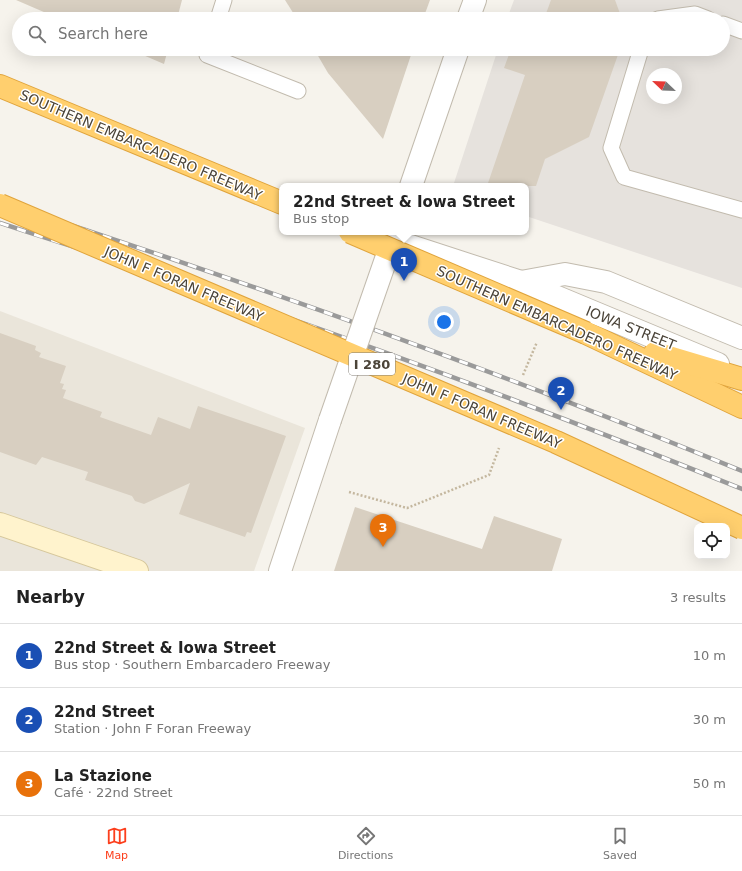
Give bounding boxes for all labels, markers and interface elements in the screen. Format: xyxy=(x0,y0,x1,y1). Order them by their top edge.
search box xyxy=(12,12,730,56)
icon: search xyxy=(26,23,48,45)
text: Search here xyxy=(58,25,148,43)
north arrow xyxy=(646,68,682,104)
street label: SOUTHERN EMBARCADERO FREEWAY xyxy=(17,87,265,204)
popup xyxy=(279,183,529,235)
text: 22nd Street & Iowa Street xyxy=(293,193,515,211)
text: Bus stop xyxy=(293,211,349,226)
street label: JOHN F FORAN FREEWAY xyxy=(101,243,266,325)
pin: 1 xyxy=(391,248,417,281)
street label: SOUTHERN EMBARCADERO FREEWAY xyxy=(434,262,680,384)
street label: IOWA STREET xyxy=(584,303,679,354)
your location xyxy=(434,312,454,332)
road number: I 280 xyxy=(349,353,395,375)
street label: JOHN F FORAN FREEWAY xyxy=(399,370,564,452)
pin: 2 xyxy=(548,377,574,410)
pin: 3 xyxy=(370,514,396,547)
map controls xyxy=(694,523,730,559)
button: locate xyxy=(694,523,730,559)
text: Nearby xyxy=(16,587,85,607)
text: 3 results xyxy=(670,590,726,605)
text: 22nd Street & Iowa Street xyxy=(54,639,276,657)
text: 1 xyxy=(24,648,34,663)
text: 10 m xyxy=(693,648,726,663)
text: Bus stop · Southern Embarcadero Freeway xyxy=(54,657,330,672)
text: 22nd Street xyxy=(54,703,154,721)
text: 2 xyxy=(24,712,34,727)
text: 30 m xyxy=(693,712,726,727)
text: Station · John F Foran Freeway xyxy=(54,721,251,736)
text: La Stazione xyxy=(54,767,152,785)
text: 3 xyxy=(24,776,34,791)
text: 50 m xyxy=(693,776,726,791)
text: Café · 22nd Street xyxy=(54,785,173,800)
tab: Map xyxy=(105,825,128,862)
tab: Directions xyxy=(338,825,393,862)
tab: Saved xyxy=(603,825,637,862)

